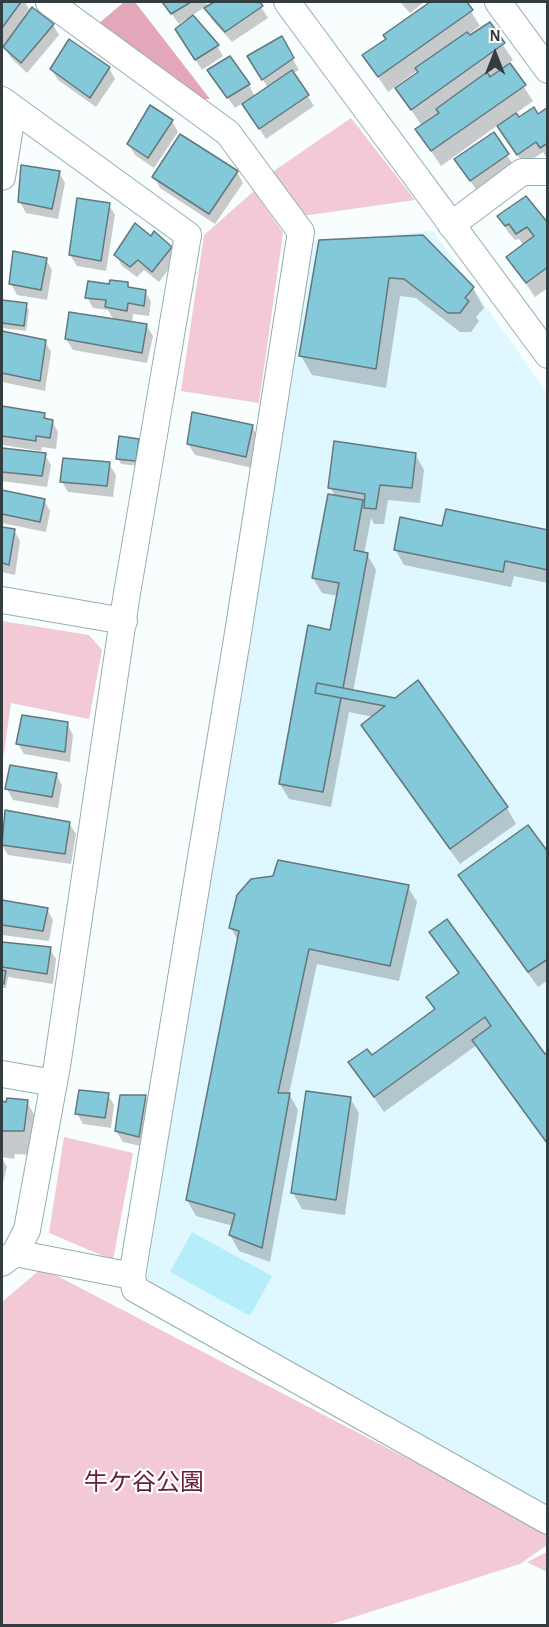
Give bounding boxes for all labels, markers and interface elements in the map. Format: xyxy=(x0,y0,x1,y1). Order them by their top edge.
north arrow xyxy=(465,24,525,84)
text: N xyxy=(489,28,501,44)
park label: 牛ケ谷公園 xyxy=(84,1469,204,1497)

